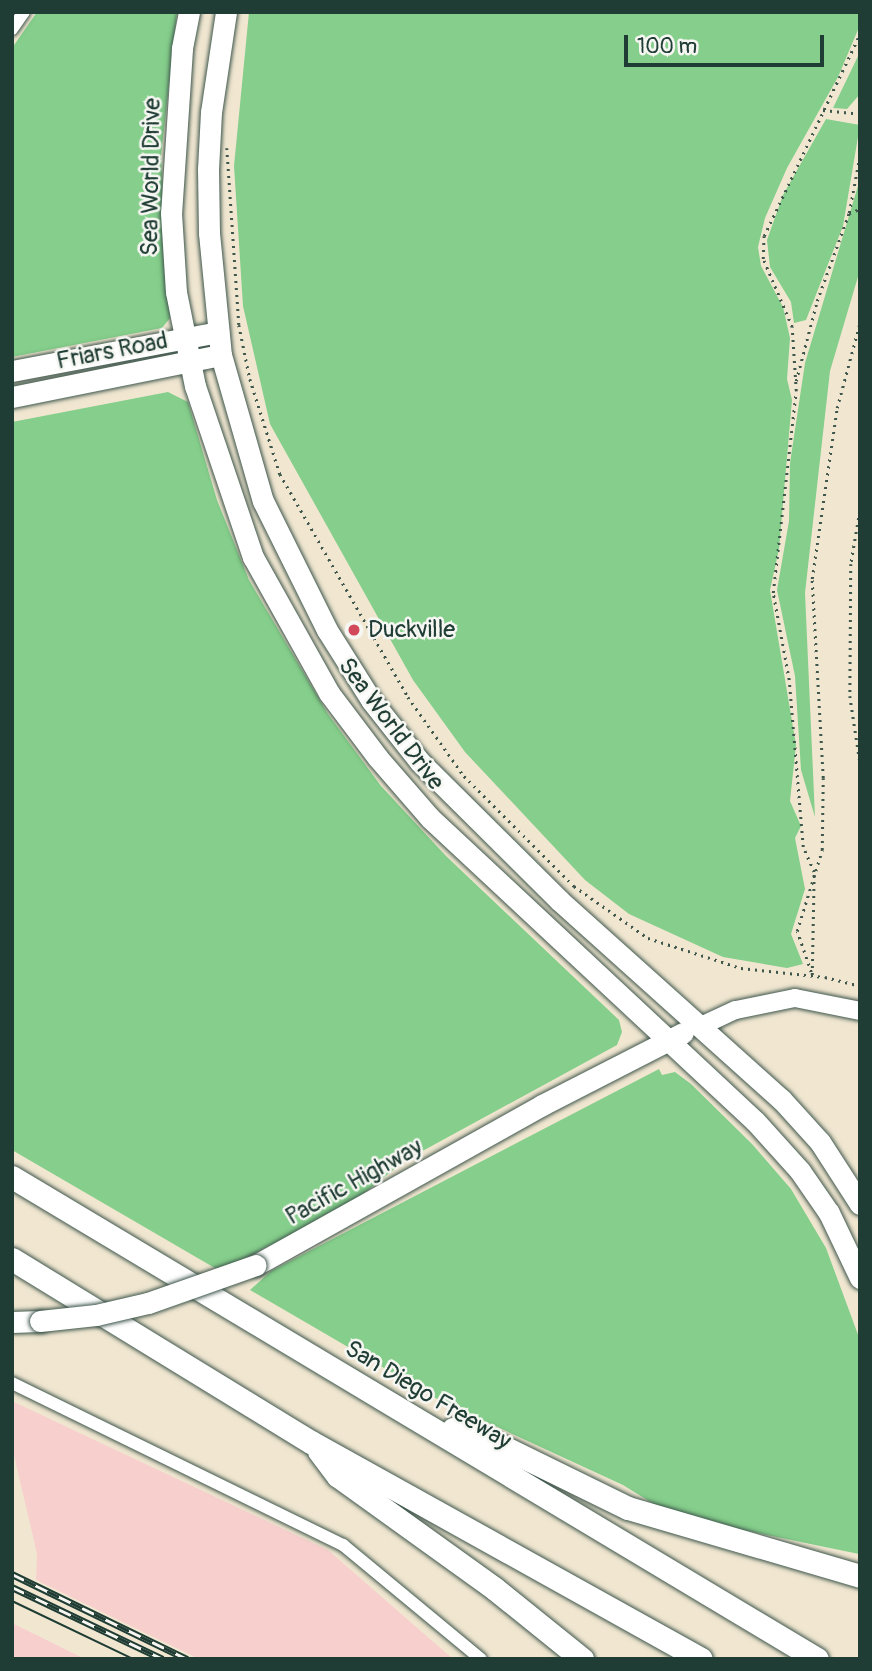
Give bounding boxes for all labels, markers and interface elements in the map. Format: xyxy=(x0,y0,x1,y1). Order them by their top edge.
scale bar xyxy=(627,21,826,65)
text: 100 m xyxy=(637,33,697,60)
street label: Sea World Drive xyxy=(135,98,167,256)
street label: Friars Road xyxy=(54,326,170,376)
place label: Duckville xyxy=(368,616,455,644)
marker: Duckville xyxy=(346,622,362,638)
street label: Sea World Drive xyxy=(332,652,450,796)
street label: Pacific Highway xyxy=(281,1133,427,1231)
street label: San Diego Freeway xyxy=(340,1334,516,1456)

